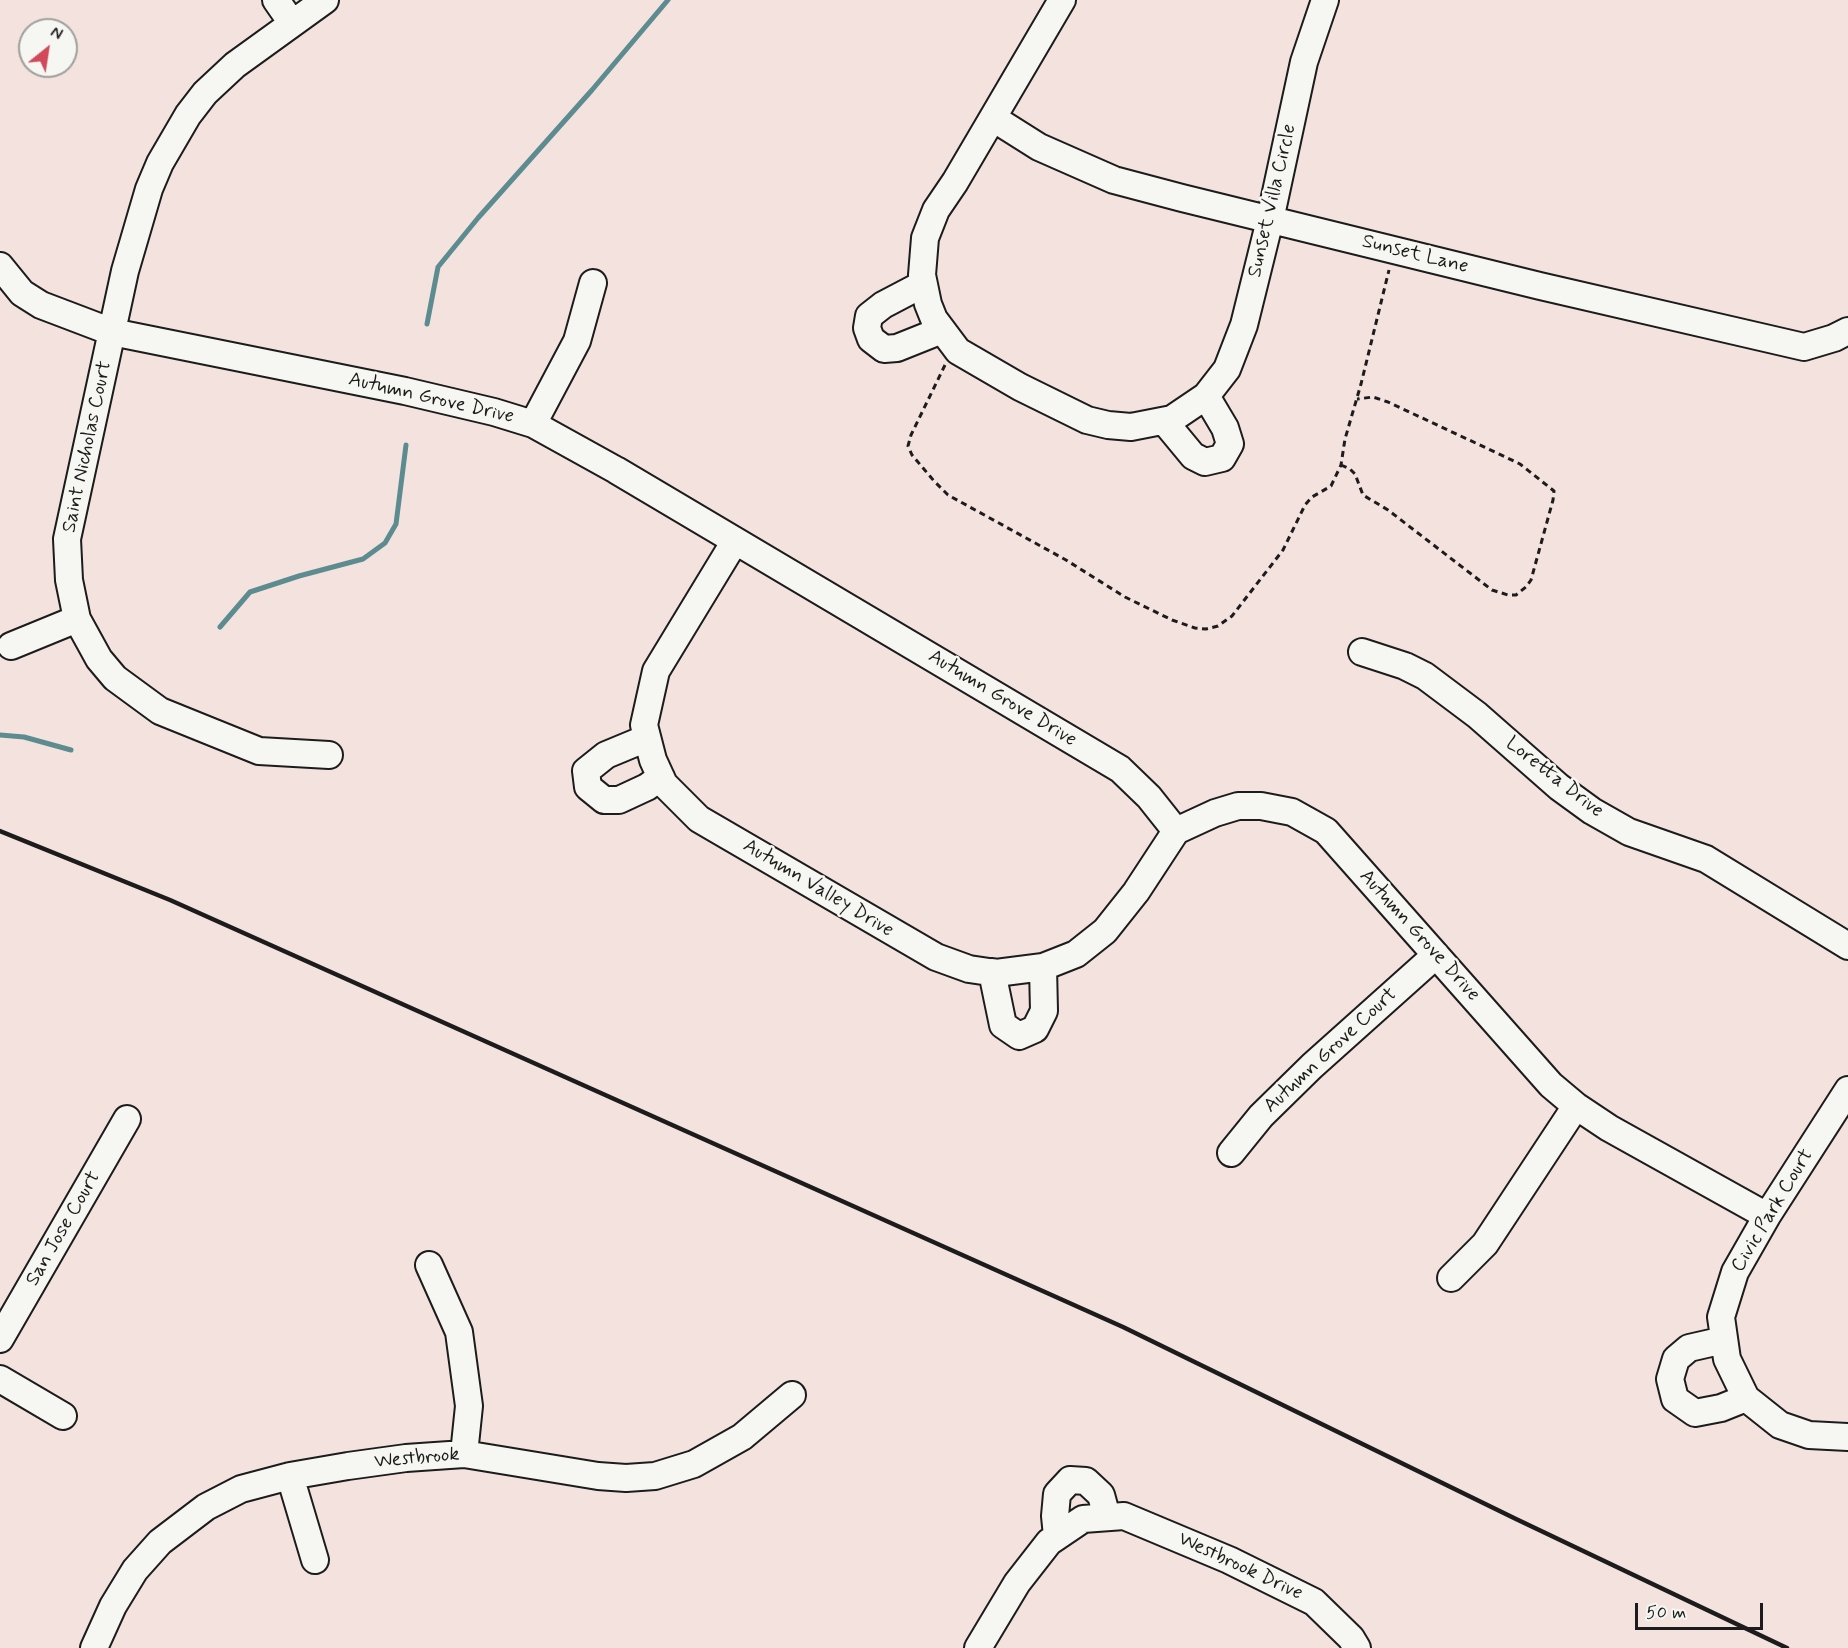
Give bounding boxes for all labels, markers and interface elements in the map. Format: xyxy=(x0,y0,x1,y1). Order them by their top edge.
north arrow xyxy=(18,18,78,78)
text: N xyxy=(46,22,66,45)
street label: Sunset Villa Circle xyxy=(1244,122,1302,280)
street label: Sunset Lane xyxy=(1359,230,1471,280)
street label: Saint Nicholas Court xyxy=(58,359,118,535)
street label: Autumn Grove Drive xyxy=(346,368,516,430)
street label: Autumn Grove Drive xyxy=(923,645,1081,753)
street label: Loretta Drive xyxy=(1500,732,1608,824)
street label: Autumn Valley Drive xyxy=(738,835,898,943)
street label: Autumn Grove Drive xyxy=(1354,865,1484,1007)
street label: Autumn Grove Court xyxy=(1260,983,1402,1119)
street label: Civic Park Court xyxy=(1727,1145,1819,1277)
street label: San Jose Court xyxy=(21,1167,107,1291)
street label: Westbrook xyxy=(373,1443,461,1475)
street label: Westbrook Drive xyxy=(1174,1528,1306,1606)
scale bar xyxy=(1638,1591,1766,1629)
text: 50 m xyxy=(1646,1601,1686,1625)

